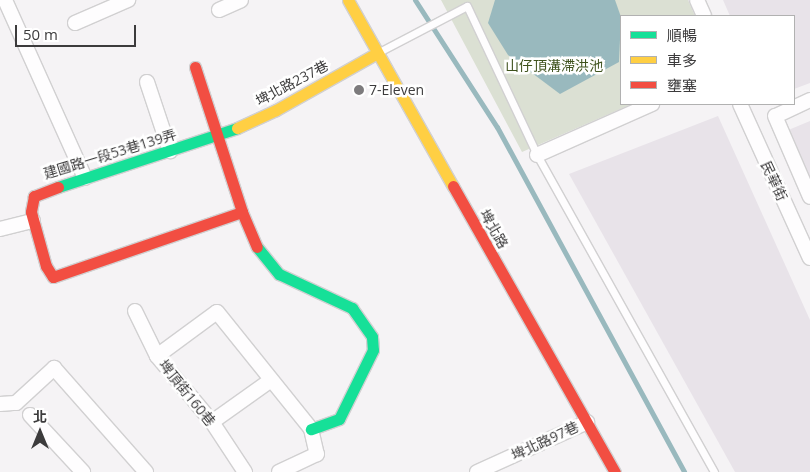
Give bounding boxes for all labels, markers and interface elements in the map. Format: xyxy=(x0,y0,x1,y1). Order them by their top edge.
scale bar xyxy=(18,15,139,47)
legend xyxy=(620,15,795,105)
text: 50 m xyxy=(23,24,58,44)
text: 順暢 xyxy=(667,25,697,45)
text: 車多 xyxy=(667,50,697,70)
street label: 埤北路237巷 xyxy=(253,57,331,109)
park label: 山仔頂溝滯洪池 xyxy=(505,58,603,74)
text: 壅塞 xyxy=(667,75,697,95)
place label: 7-Eleven xyxy=(369,82,424,98)
marker: 7-Eleven xyxy=(353,84,365,96)
street label: 建國路一段53巷139弄 xyxy=(42,126,178,182)
street label: 民華街 xyxy=(758,158,790,204)
street label: 埤北路 xyxy=(476,207,512,251)
street label: 埤頂街160巷 xyxy=(155,357,219,429)
north arrow xyxy=(15,407,65,457)
text: 北 xyxy=(33,407,47,426)
street label: 埤北路97巷 xyxy=(509,418,581,464)

